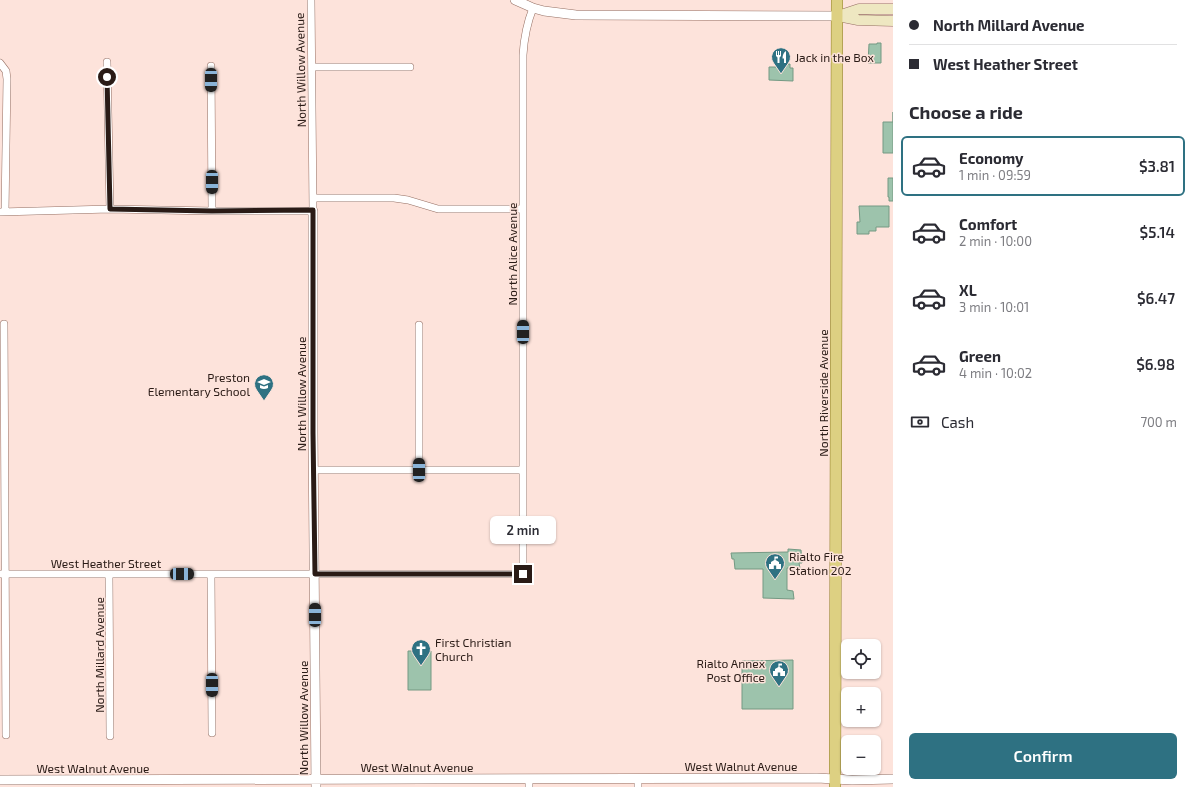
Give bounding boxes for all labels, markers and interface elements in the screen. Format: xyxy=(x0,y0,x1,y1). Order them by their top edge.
street label: North Willow Avenue xyxy=(292,13,308,127)
text: North Millard Avenue xyxy=(933,16,1085,34)
restaurant icon: Jack in the Box xyxy=(770,46,792,74)
place label: Jack in the Box xyxy=(795,50,874,64)
text: West Heather Street xyxy=(933,55,1078,73)
route start xyxy=(98,68,116,86)
car xyxy=(205,68,217,92)
text: Choose a ride xyxy=(909,101,1023,123)
icon: car xyxy=(911,148,947,184)
text: Economy xyxy=(959,149,1024,167)
text: $3.81 xyxy=(1139,157,1175,175)
text: 1 min · 09:59 xyxy=(959,167,1031,183)
car xyxy=(206,170,218,194)
street label: North Alice Avenue xyxy=(505,203,519,305)
icon: car xyxy=(911,214,947,250)
text: Comfort xyxy=(959,215,1017,233)
text: $5.14 xyxy=(1140,223,1175,241)
text: 2 min · 10:00 xyxy=(959,233,1032,249)
icon: car xyxy=(911,280,947,316)
text: XL xyxy=(959,281,977,299)
text: $6.47 xyxy=(1137,289,1175,307)
text: 3 min · 10:01 xyxy=(959,299,1029,315)
car xyxy=(517,320,529,344)
street label: North Riverside Avenue xyxy=(816,329,830,457)
street label: North Willow Avenue xyxy=(294,337,308,451)
icon: car xyxy=(911,346,947,382)
text: Green xyxy=(959,347,1001,365)
text: $6.98 xyxy=(1136,355,1175,373)
text: 4 min · 10:02 xyxy=(959,365,1032,381)
place label: Preston Elementary School xyxy=(148,370,250,398)
school or university icon: Preston Elementary School xyxy=(253,373,275,401)
icon: cash xyxy=(909,411,931,433)
text: Cash xyxy=(941,413,974,431)
text: 700 m xyxy=(1140,414,1177,430)
car xyxy=(413,458,425,482)
callout: 2 min xyxy=(490,516,556,544)
text: 2 min xyxy=(507,522,539,538)
place label: Rialto Fire Station 202 xyxy=(789,549,852,577)
public building icon: Rialto Fire Station 202 xyxy=(764,552,786,580)
street label: West Heather Street xyxy=(51,556,162,570)
route end xyxy=(514,565,532,583)
car xyxy=(170,568,194,580)
street label: North Millard Avenue xyxy=(92,597,106,713)
car xyxy=(309,603,321,627)
place label: First Christian Church xyxy=(435,635,511,663)
church icon: First Christian Church xyxy=(410,638,432,666)
map controls xyxy=(841,639,881,775)
button: locate xyxy=(841,639,881,679)
place label: Rialto Annex Post Office xyxy=(697,656,766,684)
public building icon: Rialto Annex Post Office xyxy=(768,659,790,687)
street label: North Willow Avenue xyxy=(296,661,310,775)
car xyxy=(206,673,218,697)
button: + xyxy=(841,687,881,727)
button: Confirm xyxy=(909,733,1177,779)
button: − xyxy=(841,735,881,775)
street label: West Walnut Avenue xyxy=(684,759,798,773)
street label: West Walnut Avenue xyxy=(360,760,474,774)
street label: West Walnut Avenue xyxy=(36,761,150,775)

